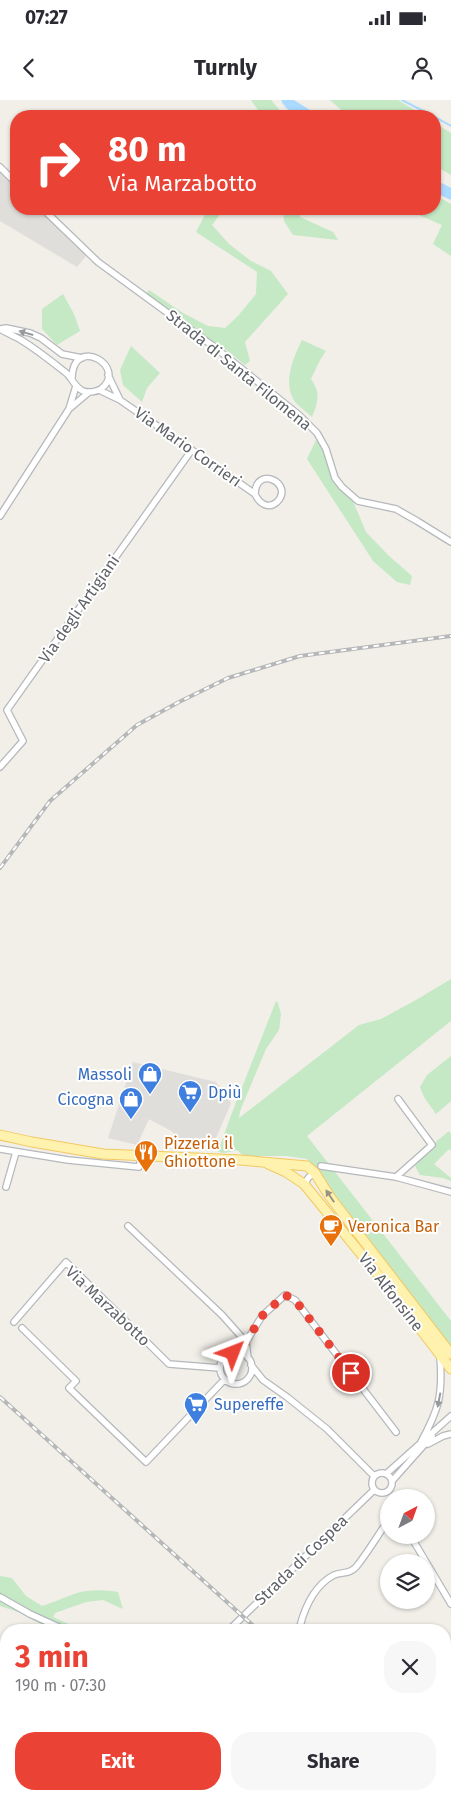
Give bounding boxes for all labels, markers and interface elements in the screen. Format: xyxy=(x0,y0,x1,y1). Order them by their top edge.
text: 07:27 xyxy=(25,6,68,29)
icon: back xyxy=(15,54,43,82)
text: Turnly xyxy=(194,54,257,81)
icon: person xyxy=(408,54,436,82)
text: 80 m xyxy=(108,128,187,170)
icon: right xyxy=(25,130,90,195)
text: Via Marzabotto xyxy=(108,170,257,197)
street label: Strada di Santa Filomena xyxy=(163,306,315,434)
one-way arrow xyxy=(19,329,34,337)
street label: Via Mario Corrieri xyxy=(131,403,245,491)
street label: Via degli Artigiani xyxy=(35,551,123,667)
shop icon: Massoli xyxy=(137,1061,163,1095)
place label: Massoli xyxy=(78,1065,132,1084)
supermarket icon: Dpiù xyxy=(177,1079,203,1113)
place label: Dpiù xyxy=(208,1083,242,1102)
shop icon: Cicogna xyxy=(118,1086,144,1120)
place label: Cicogna xyxy=(57,1090,114,1109)
place label: Pizzeria il Ghiottone xyxy=(164,1134,236,1171)
restaurant icon: Pizzeria il Ghiottone xyxy=(133,1139,159,1173)
one-way arrow xyxy=(325,1189,335,1203)
cafe icon: Veronica Bar xyxy=(318,1213,344,1247)
place label: Veronica Bar xyxy=(348,1217,440,1236)
street label: Via Alfonsine xyxy=(355,1249,427,1335)
street label: Via Marzabotto xyxy=(62,1262,154,1350)
position arrow xyxy=(206,1326,258,1378)
pin xyxy=(330,1352,372,1394)
icon: arrive xyxy=(337,1359,365,1387)
supermarket icon: Supereffe xyxy=(183,1391,209,1425)
one-way arrow xyxy=(435,1393,443,1408)
place label: Supereffe xyxy=(214,1395,284,1414)
north arrow xyxy=(380,1489,435,1544)
map controls xyxy=(380,1489,435,1609)
street label: Strada di Cospea xyxy=(251,1511,351,1609)
button: layers xyxy=(380,1554,435,1609)
text: 3 min xyxy=(15,1639,89,1675)
button: close xyxy=(384,1641,436,1693)
text: 190 m · 07:30 xyxy=(15,1676,106,1695)
button: Exit xyxy=(15,1732,221,1790)
button: Share xyxy=(231,1732,436,1790)

